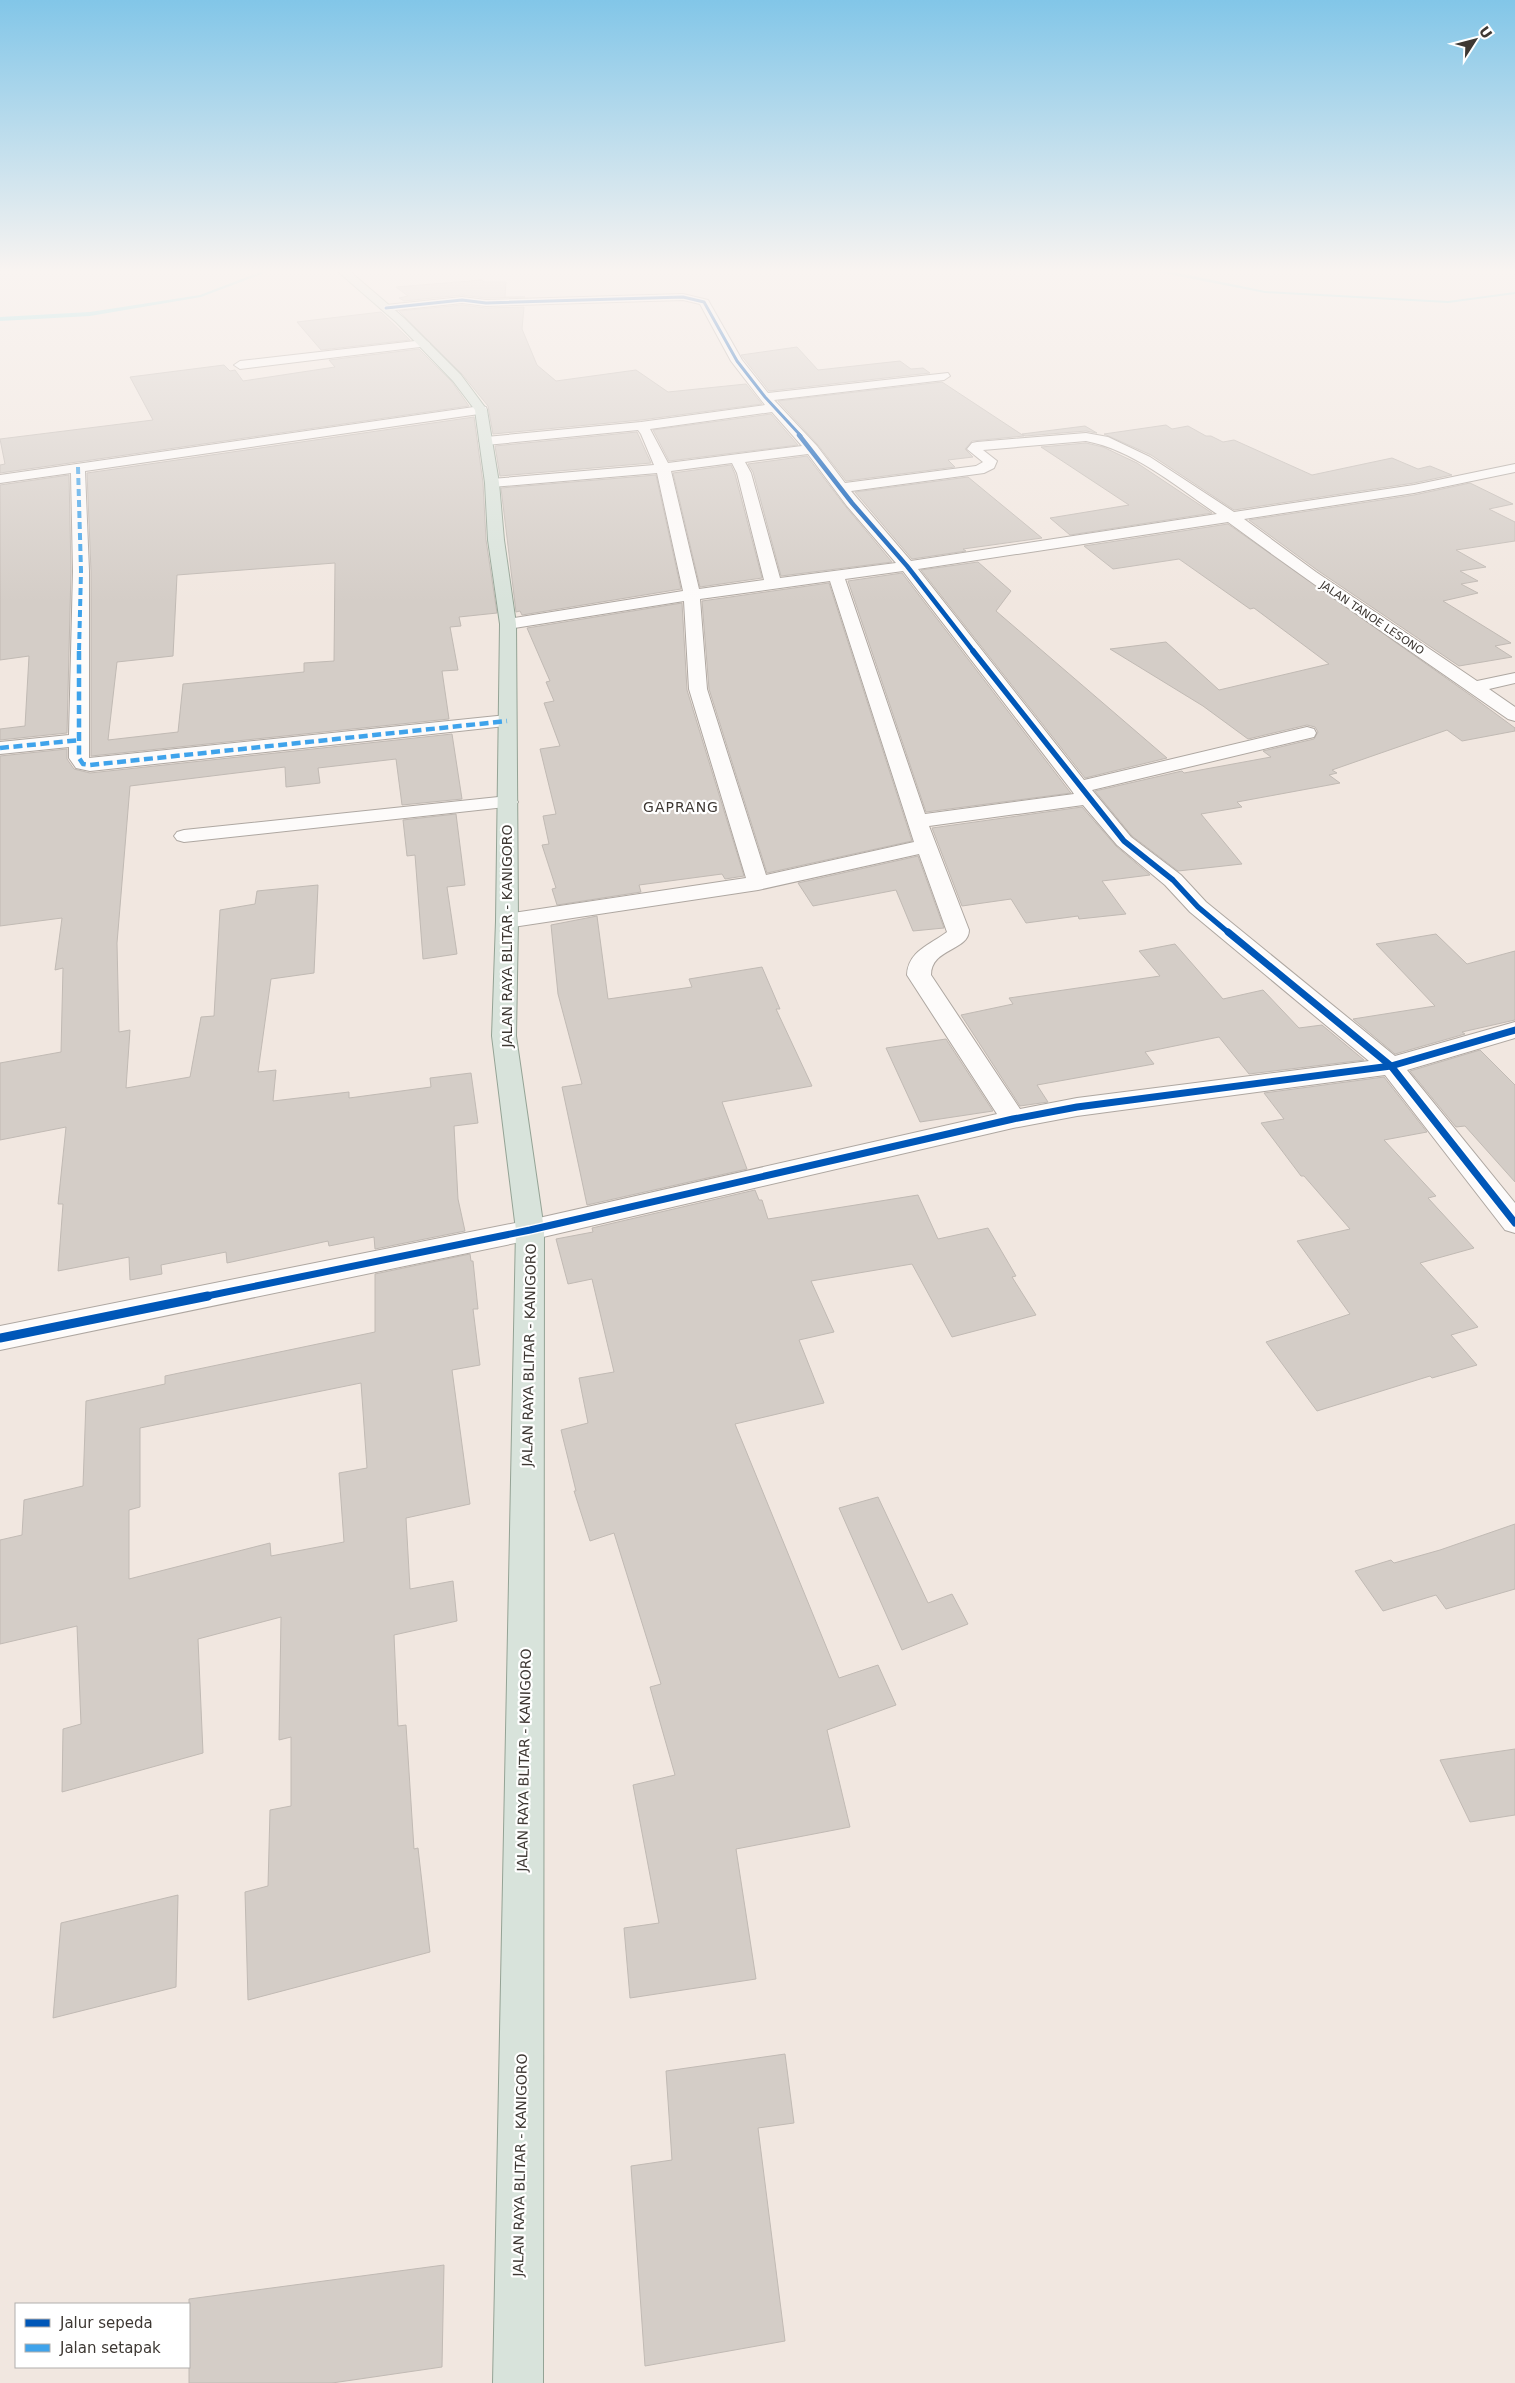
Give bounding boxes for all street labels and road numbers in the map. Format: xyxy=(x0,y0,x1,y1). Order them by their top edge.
street label: JALAN TANOE LESONO xyxy=(1317,578,1427,658)
street label: JALAN RAYA BLITAR - KANIGORO xyxy=(499,824,515,1049)
street label: JALAN RAYA BLITAR - KANIGORO xyxy=(519,1243,539,1468)
street label: JALAN RAYA BLITAR - KANIGORO xyxy=(514,1648,534,1873)
street label: JALAN RAYA BLITAR - KANIGORO xyxy=(510,2053,530,2278)

